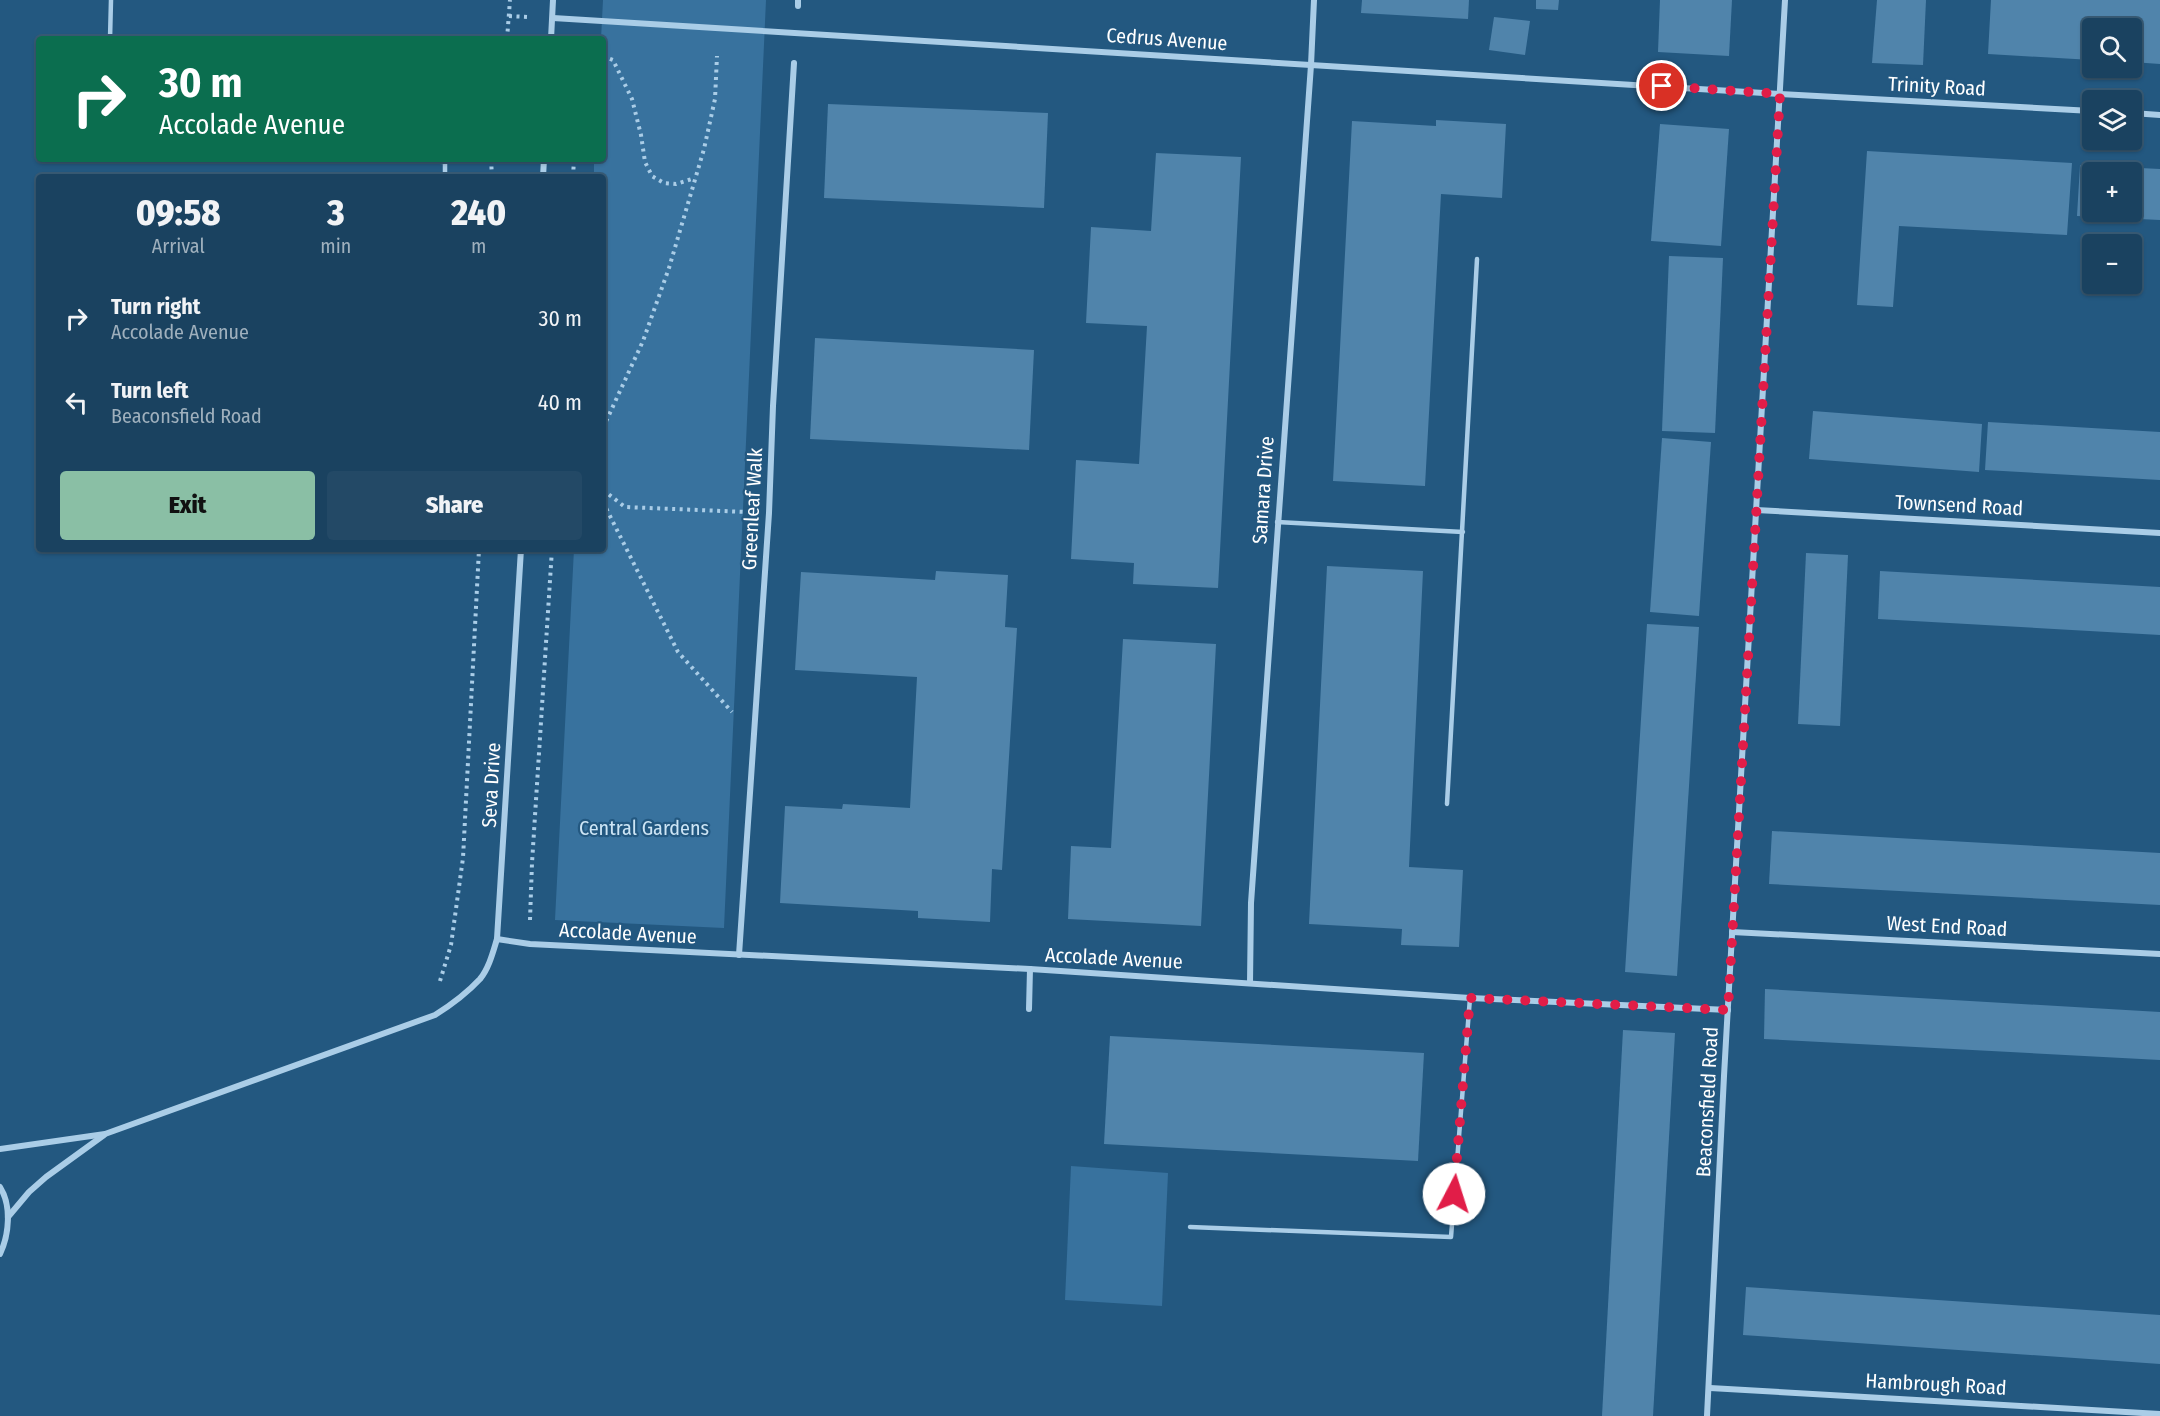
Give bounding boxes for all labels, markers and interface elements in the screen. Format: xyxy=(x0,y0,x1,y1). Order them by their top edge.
map controls xyxy=(2082,18,2142,294)
button: search xyxy=(2082,18,2142,78)
street label: Cedrus Avenue xyxy=(1106,23,1228,55)
text: 30 m xyxy=(159,58,243,108)
icon: right xyxy=(60,60,138,138)
pin xyxy=(1636,60,1687,111)
icon: arrive xyxy=(1645,69,1678,102)
street label: Trinity Road xyxy=(1888,71,1986,101)
button: layers xyxy=(2082,90,2142,150)
text: Accolade Avenue xyxy=(159,109,345,141)
button: + xyxy=(2082,162,2142,222)
text: 09:58 xyxy=(136,191,221,235)
text: 3 xyxy=(327,191,344,235)
text: 240 xyxy=(451,191,506,235)
text: Arrival xyxy=(152,234,205,258)
text: min xyxy=(320,234,351,258)
text: m xyxy=(471,234,486,258)
button: − xyxy=(2082,234,2142,294)
text: Turn right xyxy=(111,293,200,320)
icon: right xyxy=(60,302,93,335)
text: 30 m xyxy=(539,305,582,332)
text: Accolade Avenue xyxy=(111,320,249,344)
text: Turn left xyxy=(111,377,189,404)
icon: left xyxy=(60,386,93,419)
text: 40 m xyxy=(538,389,582,416)
text: Beaconsfield Road xyxy=(111,404,262,428)
street label: Samara Drive xyxy=(1247,435,1279,545)
street label: Greenleaf Walk xyxy=(737,447,767,571)
button: Exit xyxy=(60,471,315,540)
button: Share xyxy=(327,471,582,540)
street label: Townsend Road xyxy=(1894,490,2024,520)
street label: Seva Drive xyxy=(477,742,505,828)
park label: Central Gardens xyxy=(579,816,709,840)
street label: West End Road xyxy=(1886,911,2008,941)
street label: Accolade Avenue xyxy=(559,917,697,949)
street label: Accolade Avenue xyxy=(1045,942,1183,974)
street label: Beaconsfield Road xyxy=(1691,1026,1723,1178)
position arrow xyxy=(1422,1162,1486,1226)
street label: Hambrough Road xyxy=(1865,1368,2007,1400)

